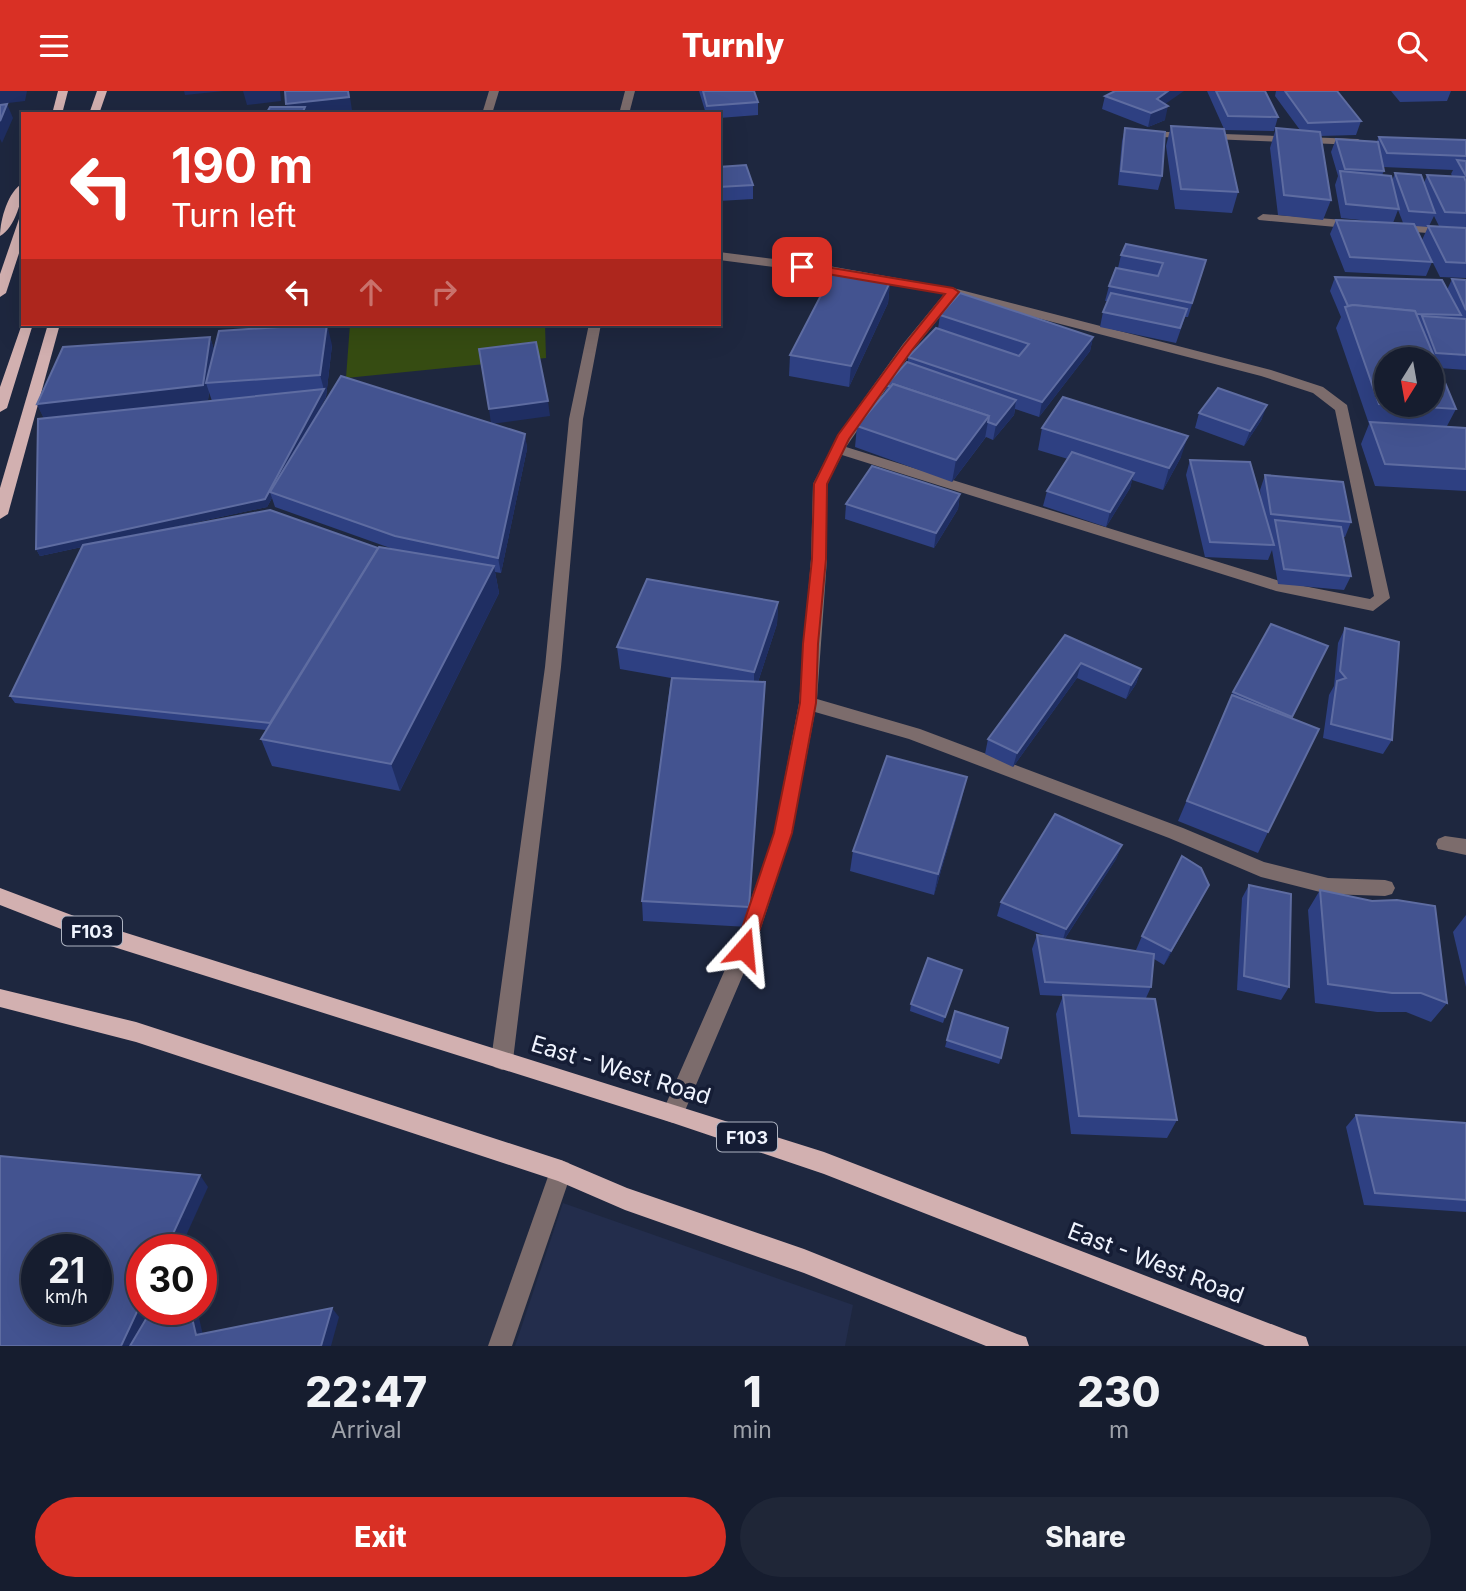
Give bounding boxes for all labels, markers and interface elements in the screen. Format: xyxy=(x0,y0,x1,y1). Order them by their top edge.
text: Turnly xyxy=(682,26,784,65)
icon: menu xyxy=(35,27,73,65)
icon: search xyxy=(1393,27,1431,65)
text: 190 m xyxy=(171,136,313,195)
icon: left xyxy=(56,140,147,231)
text: Turn left xyxy=(171,196,296,235)
pin xyxy=(772,237,832,297)
icon: arrive xyxy=(783,248,821,286)
icon: left xyxy=(279,273,317,311)
icon: ahead xyxy=(352,273,390,311)
icon: right xyxy=(425,273,463,311)
north arrow xyxy=(1374,347,1444,417)
map controls xyxy=(1374,347,1444,417)
position arrow xyxy=(707,912,781,986)
road number: F103 xyxy=(62,917,122,945)
street label: East - West Road xyxy=(528,1029,714,1111)
road number: F103 xyxy=(717,1122,777,1151)
street label: East - West Road xyxy=(1064,1217,1248,1309)
speed limit sign: 30 xyxy=(126,1234,217,1325)
text: 21 xyxy=(48,1249,85,1291)
text: km/h xyxy=(45,1286,88,1307)
text: 22:47 xyxy=(305,1366,427,1417)
text: 1 xyxy=(743,1366,762,1417)
text: 230 xyxy=(1077,1366,1161,1417)
text: Arrival xyxy=(331,1416,402,1444)
text: min xyxy=(733,1416,772,1444)
text: m xyxy=(1109,1416,1129,1444)
button: Exit xyxy=(35,1497,726,1577)
button: Share xyxy=(740,1497,1431,1577)

